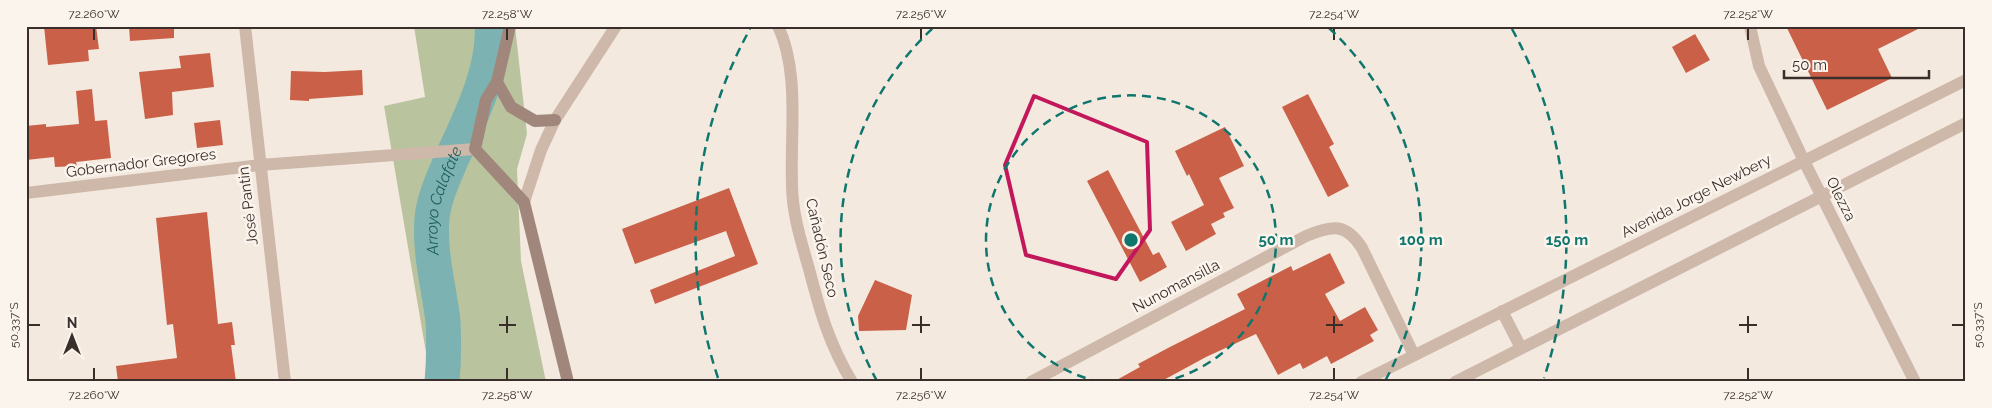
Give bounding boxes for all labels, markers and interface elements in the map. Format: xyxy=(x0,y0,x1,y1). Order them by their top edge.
text: 72.260°W xyxy=(68,7,120,21)
text: 72.258°W xyxy=(482,7,533,21)
text: 72.256°W xyxy=(896,7,947,21)
text: 72.254°W xyxy=(1309,7,1359,21)
text: 72.252°W xyxy=(1723,7,1773,21)
scale bar xyxy=(1784,48,1930,80)
text: 50 m xyxy=(1792,56,1827,74)
water label: Arroyo Calafate xyxy=(422,143,466,257)
street label: Gobernador Gregores xyxy=(65,145,217,181)
street label: Avenida Jorge Newbery xyxy=(1618,150,1774,242)
street label: José Pantin xyxy=(234,166,262,246)
street label: Olezza xyxy=(1822,174,1860,224)
street label: Cañadón Seco xyxy=(802,197,842,299)
centre of rings xyxy=(1122,231,1140,249)
text: 50 m xyxy=(1258,231,1294,249)
text: 100 m xyxy=(1399,231,1443,249)
text: 150 m xyxy=(1546,231,1588,249)
street label: Nunomansilla xyxy=(1130,256,1222,316)
text: 50.337°S xyxy=(7,302,21,348)
text: 50.337°S xyxy=(1971,302,1985,348)
north arrow xyxy=(48,310,98,360)
text: N xyxy=(67,315,77,331)
text: 72.260°W xyxy=(68,388,120,402)
text: 72.258°W xyxy=(482,388,533,402)
text: 72.256°W xyxy=(896,388,947,402)
text: 72.254°W xyxy=(1309,388,1359,402)
text: 72.252°W xyxy=(1723,388,1773,402)

